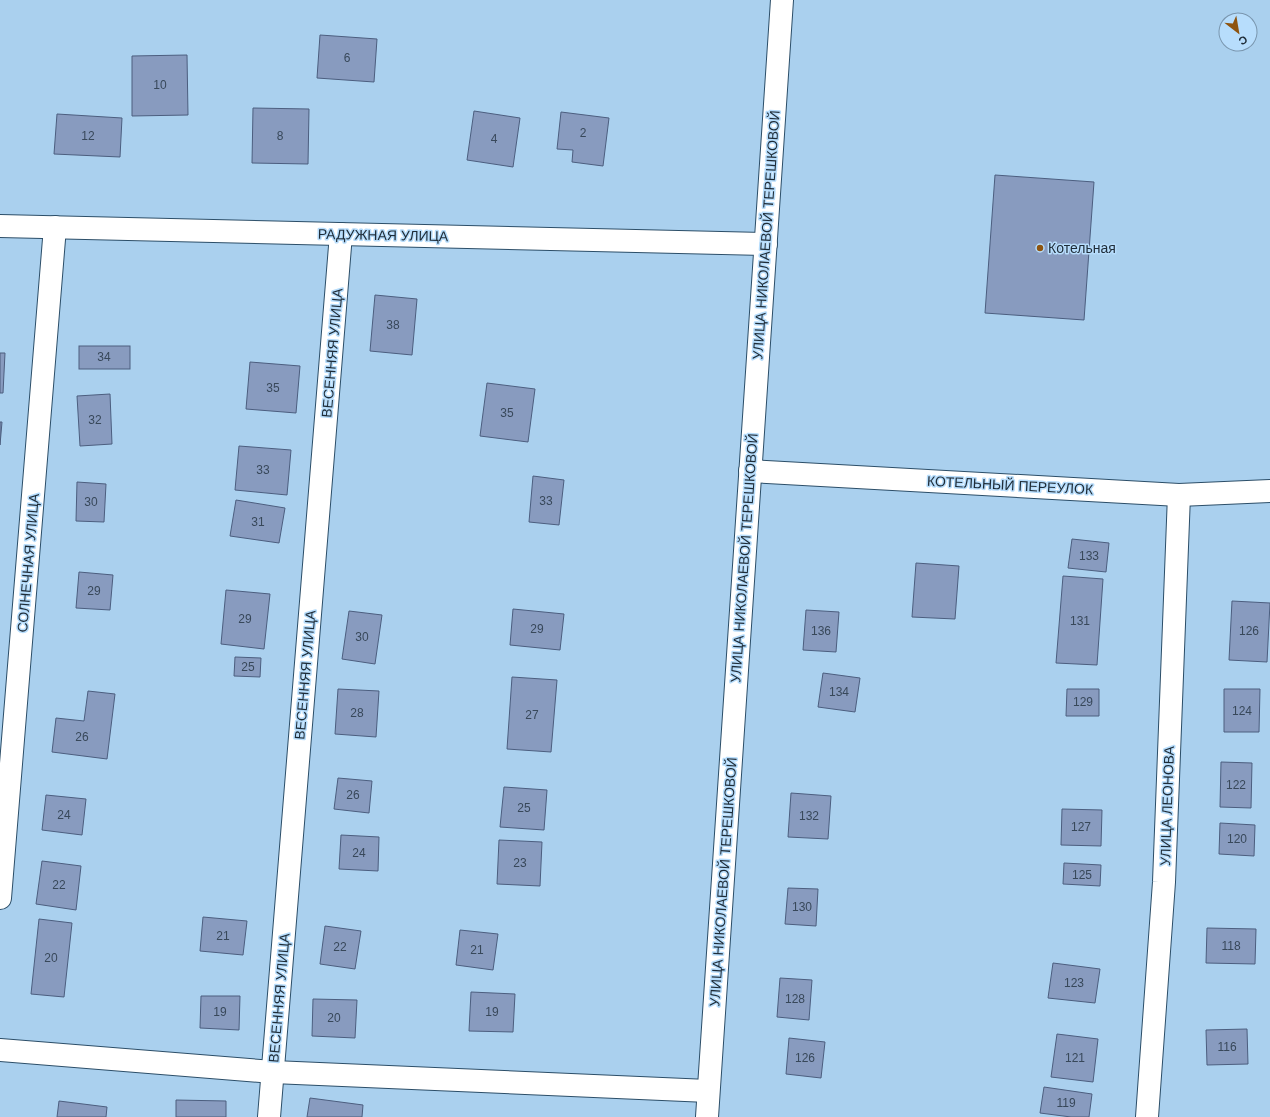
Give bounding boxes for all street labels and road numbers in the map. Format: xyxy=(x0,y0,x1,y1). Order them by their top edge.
street label: УЛИЦА НИКОЛАЕВОЙ ТЕРЕШКОВОЙ xyxy=(748,110,783,360)
street label: РАДУЖНАЯ УЛИЦА xyxy=(318,226,449,244)
street label: ВЕСЕННЯЯ УЛИЦА xyxy=(318,287,346,418)
street label: УЛИЦА НИКОЛАЕВОЙ ТЕРЕШКОВОЙ xyxy=(726,433,761,683)
street label: КОТЕЛЬНЫЙ ПЕРЕУЛОК xyxy=(927,472,1094,497)
street label: СОЛНЕЧНАЯ УЛИЦА xyxy=(14,492,42,633)
street label: ВЕСЕННЯЯ УЛИЦА xyxy=(291,609,319,740)
street label: УЛИЦА ЛЕОНОВА xyxy=(1157,745,1177,866)
street label: УЛИЦА НИКОЛАЕВОЙ ТЕРЕШКОВОЙ xyxy=(705,757,740,1007)
street label: ВЕСЕННЯЯ УЛИЦА xyxy=(265,932,293,1063)

